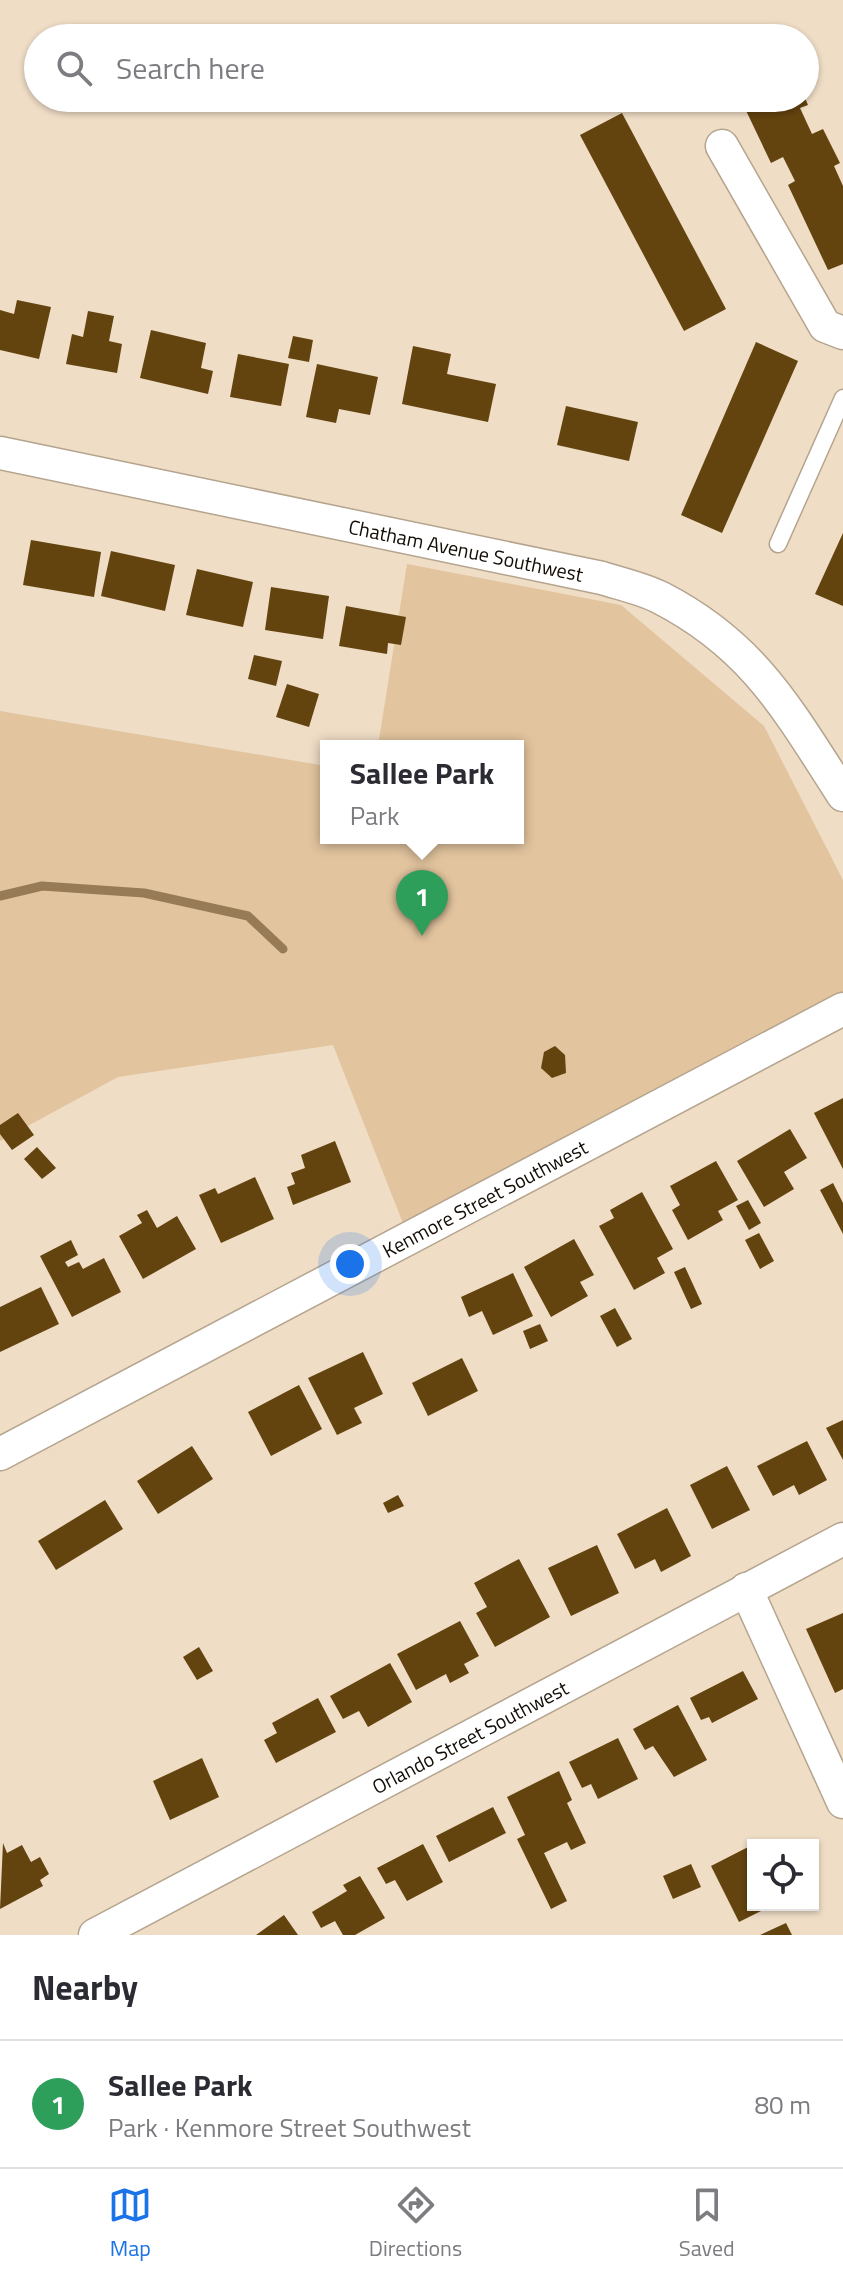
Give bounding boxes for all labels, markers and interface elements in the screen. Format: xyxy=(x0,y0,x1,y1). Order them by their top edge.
search box xyxy=(24,24,819,112)
text: Search here xyxy=(116,45,265,91)
icon: search xyxy=(52,46,96,90)
street label: Chatham Avenue Southwest xyxy=(346,510,586,589)
popup xyxy=(320,740,524,844)
text: Sallee Park xyxy=(350,750,494,796)
text: Park xyxy=(350,796,400,835)
pin: 1 xyxy=(396,870,448,936)
street label: Kenmore Street Southwest xyxy=(377,1131,593,1265)
your location xyxy=(330,1244,370,1284)
street label: Orlando Street Southwest xyxy=(366,1672,573,1801)
map controls xyxy=(747,1839,819,1911)
button: locate xyxy=(747,1839,819,1911)
text: Nearby xyxy=(32,1961,138,2013)
text: Sallee Park xyxy=(108,2062,253,2108)
text: 1 xyxy=(51,2085,65,2124)
text: 80 m xyxy=(754,2085,811,2124)
text: Park · Kenmore Street Southwest xyxy=(108,2108,471,2147)
tab: Map xyxy=(108,2183,152,2265)
tab: Directions xyxy=(369,2183,462,2265)
tab: Saved xyxy=(679,2183,735,2265)

